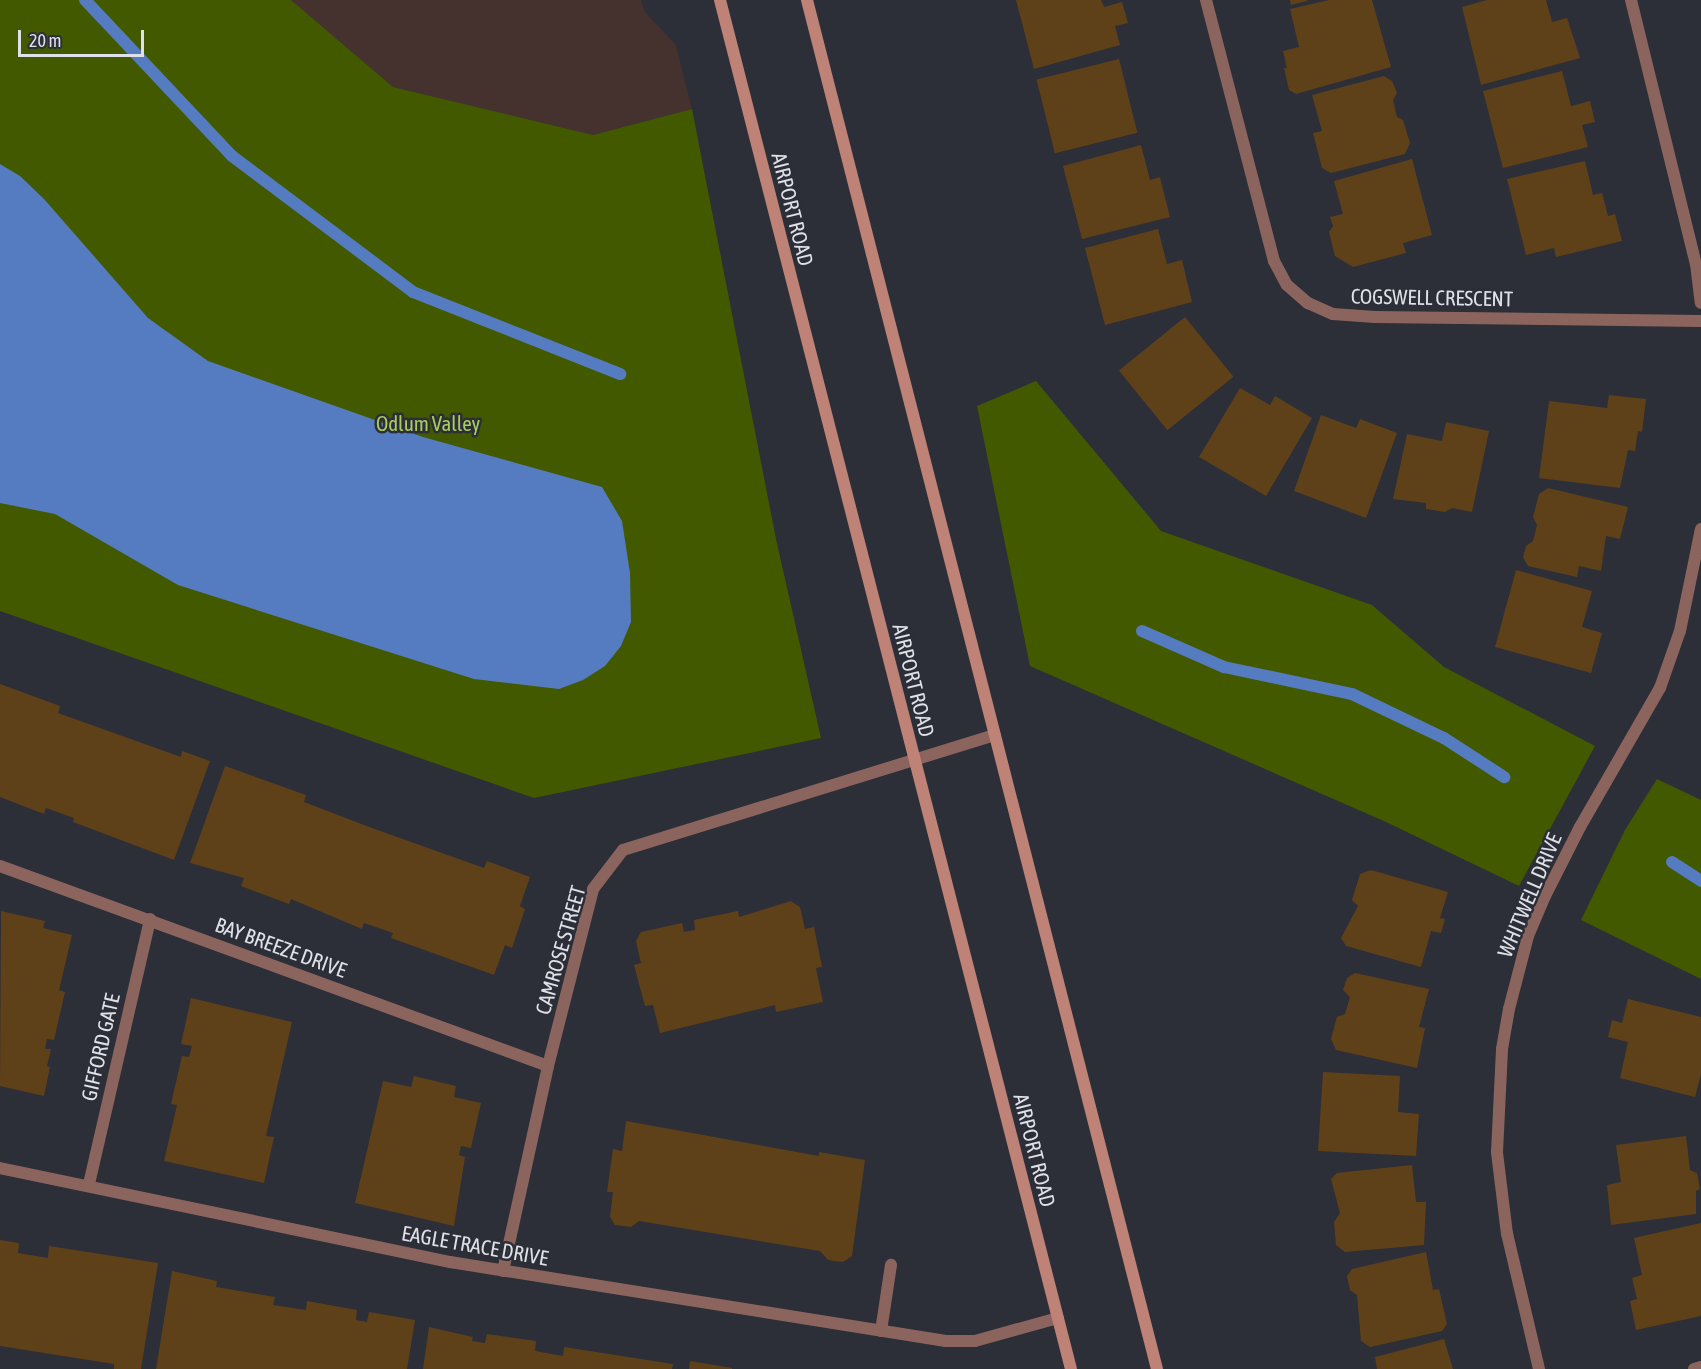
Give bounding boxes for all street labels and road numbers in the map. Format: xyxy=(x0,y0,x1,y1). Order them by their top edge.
street label: AIRPORT ROAD xyxy=(767,150,819,268)
street label: COGSWELL CRESCENT xyxy=(1351,283,1513,311)
street label: AIRPORT ROAD xyxy=(888,621,940,739)
street label: WHITWELL DRIVE xyxy=(1492,829,1566,961)
street label: CAMROSE STREET xyxy=(530,883,590,1017)
street label: BAY BREEZE DRIVE xyxy=(212,912,350,982)
street label: GIFFORD GATE xyxy=(75,991,125,1103)
street label: AIRPORT ROAD xyxy=(1009,1091,1061,1209)
street label: EAGLE TRACE DRIVE xyxy=(400,1220,550,1270)

